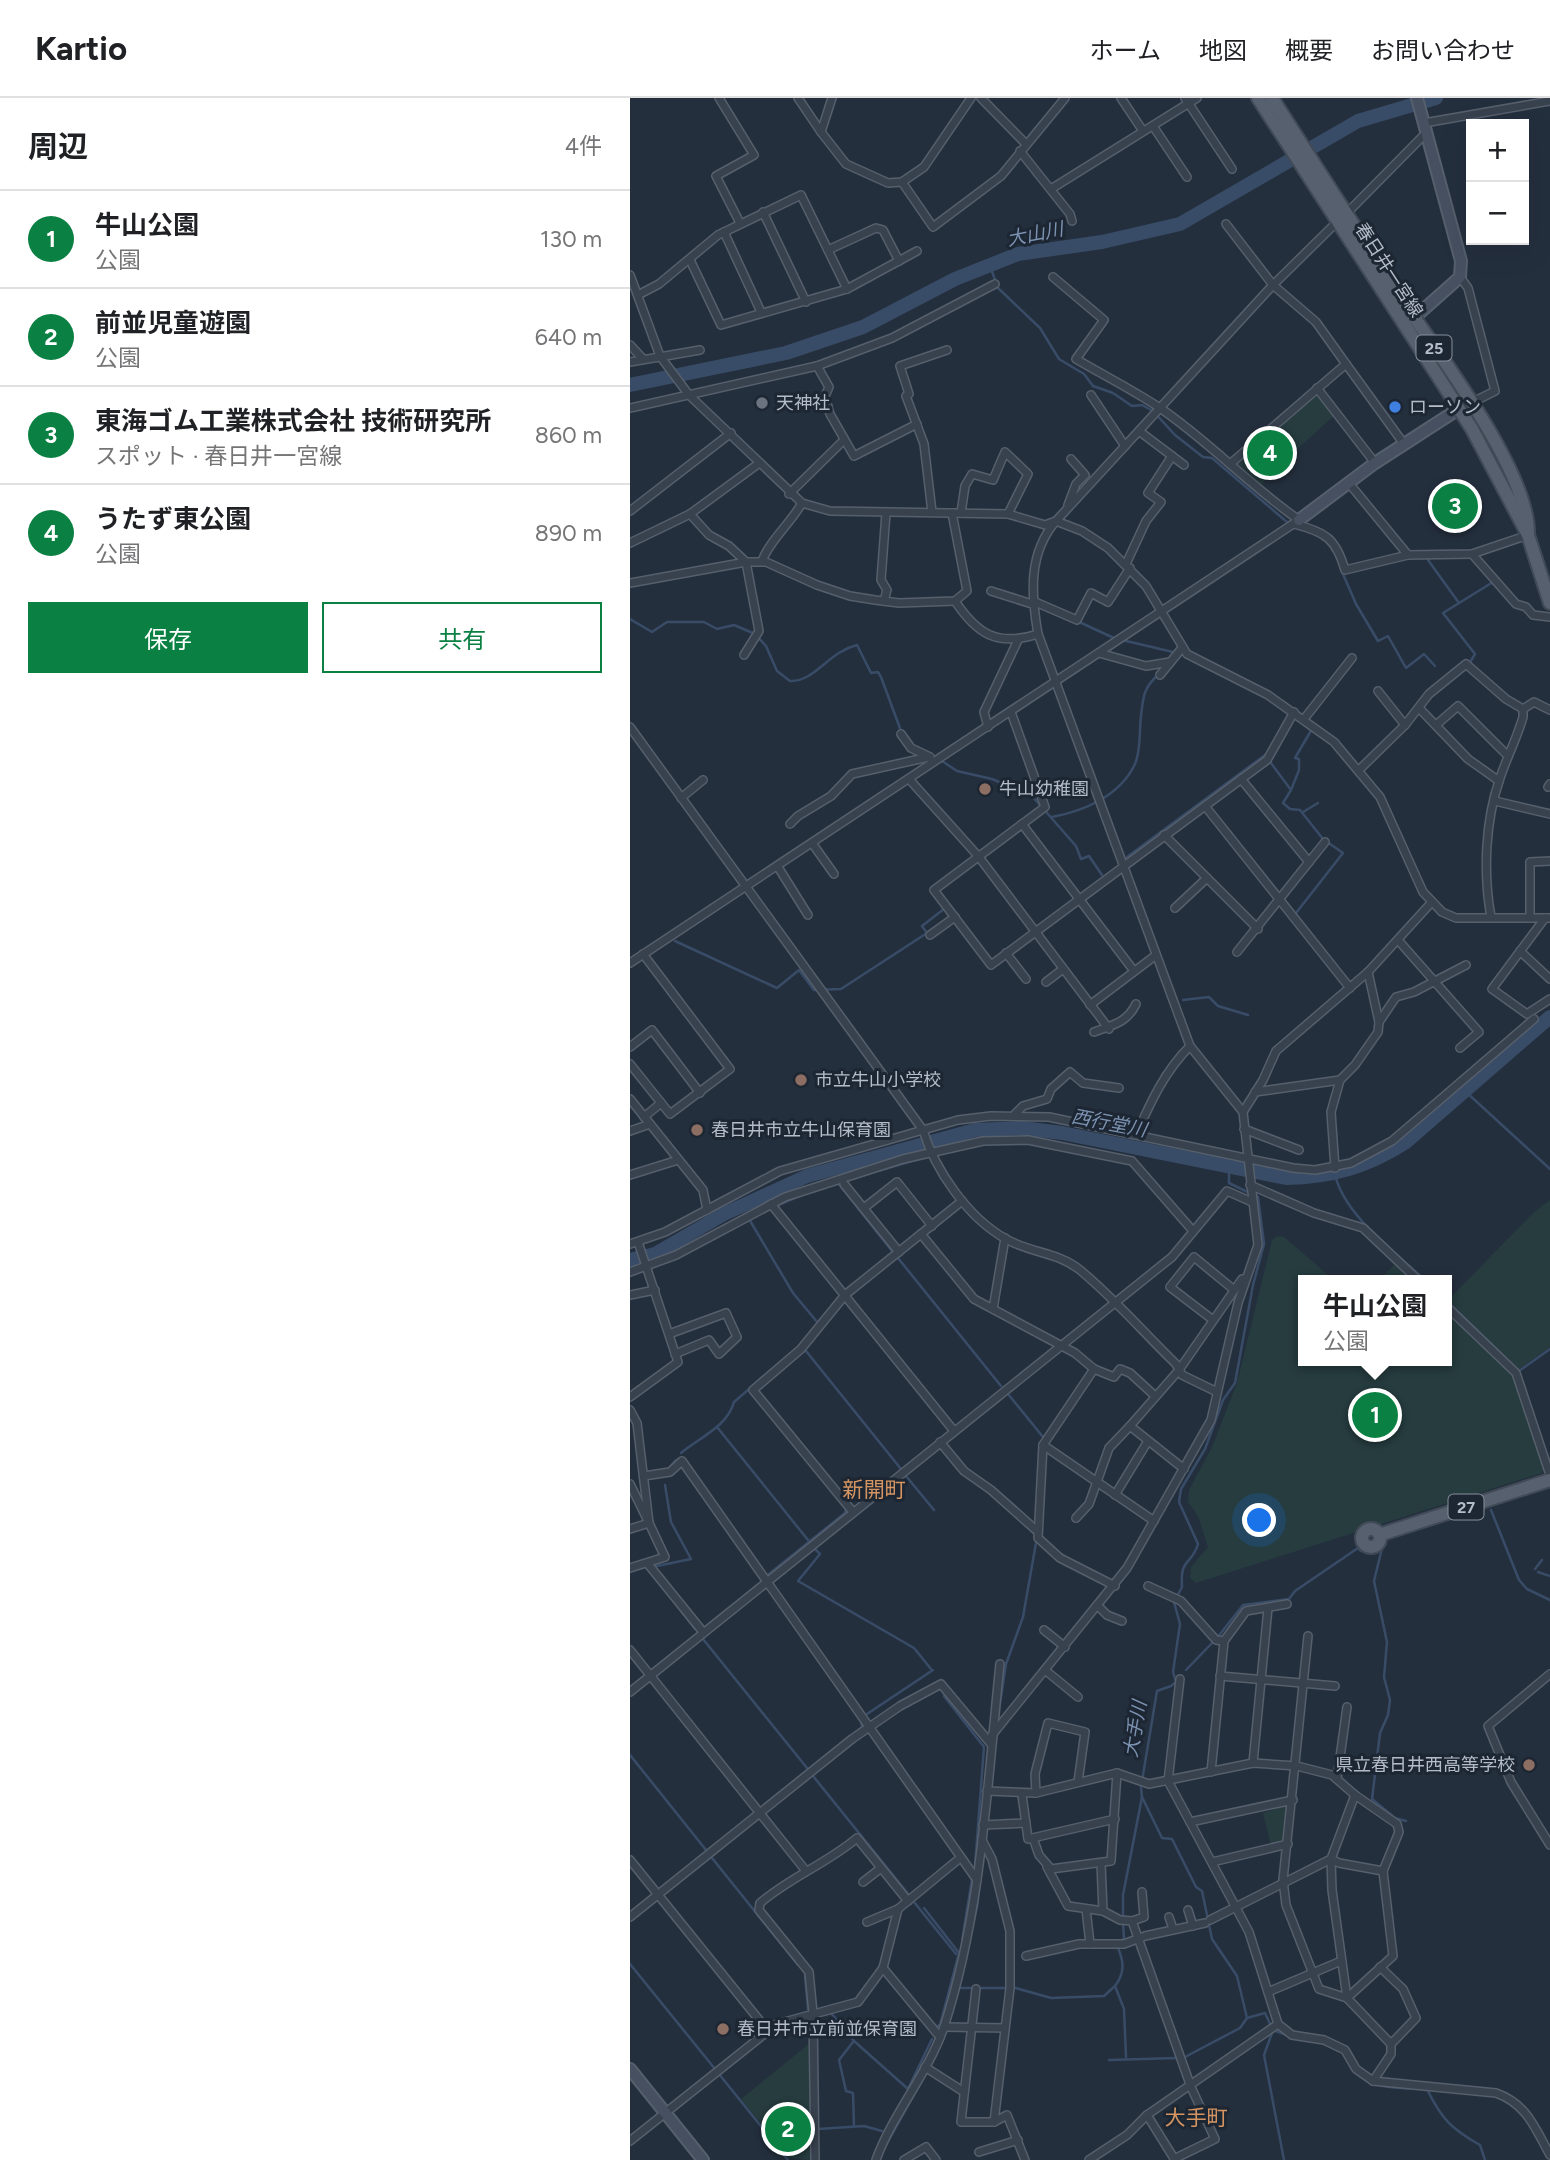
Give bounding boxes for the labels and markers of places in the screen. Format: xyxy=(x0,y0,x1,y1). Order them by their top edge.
place label: 天神社 xyxy=(776,392,830,414)
marker: 天神社 xyxy=(754,395,770,411)
place label: ローソン xyxy=(1409,396,1481,418)
marker: ローソン xyxy=(1387,399,1403,415)
pin: 4 xyxy=(1247,427,1293,479)
pin: 3 xyxy=(1432,480,1478,532)
place label: 牛山幼稚園 xyxy=(999,778,1089,800)
marker: 牛山幼稚園 xyxy=(977,781,993,797)
place label: 市立牛山小学校 xyxy=(815,1069,941,1091)
marker: 市立牛山小学校 xyxy=(793,1072,809,1088)
place label: 春日井市立牛山保育園 xyxy=(711,1119,891,1141)
marker: 春日井市立牛山保育園 xyxy=(689,1122,705,1138)
pin: 1 xyxy=(1352,1389,1398,1441)
place label: 県立春日井西高等学校 xyxy=(1335,1754,1515,1776)
marker: 県立春日井西高等学校 xyxy=(1521,1757,1537,1773)
place label: 春日井市立前並保育園 xyxy=(737,2018,917,2040)
marker: 春日井市立前並保育園 xyxy=(715,2021,731,2037)
pin: 2 xyxy=(765,2103,811,2155)

